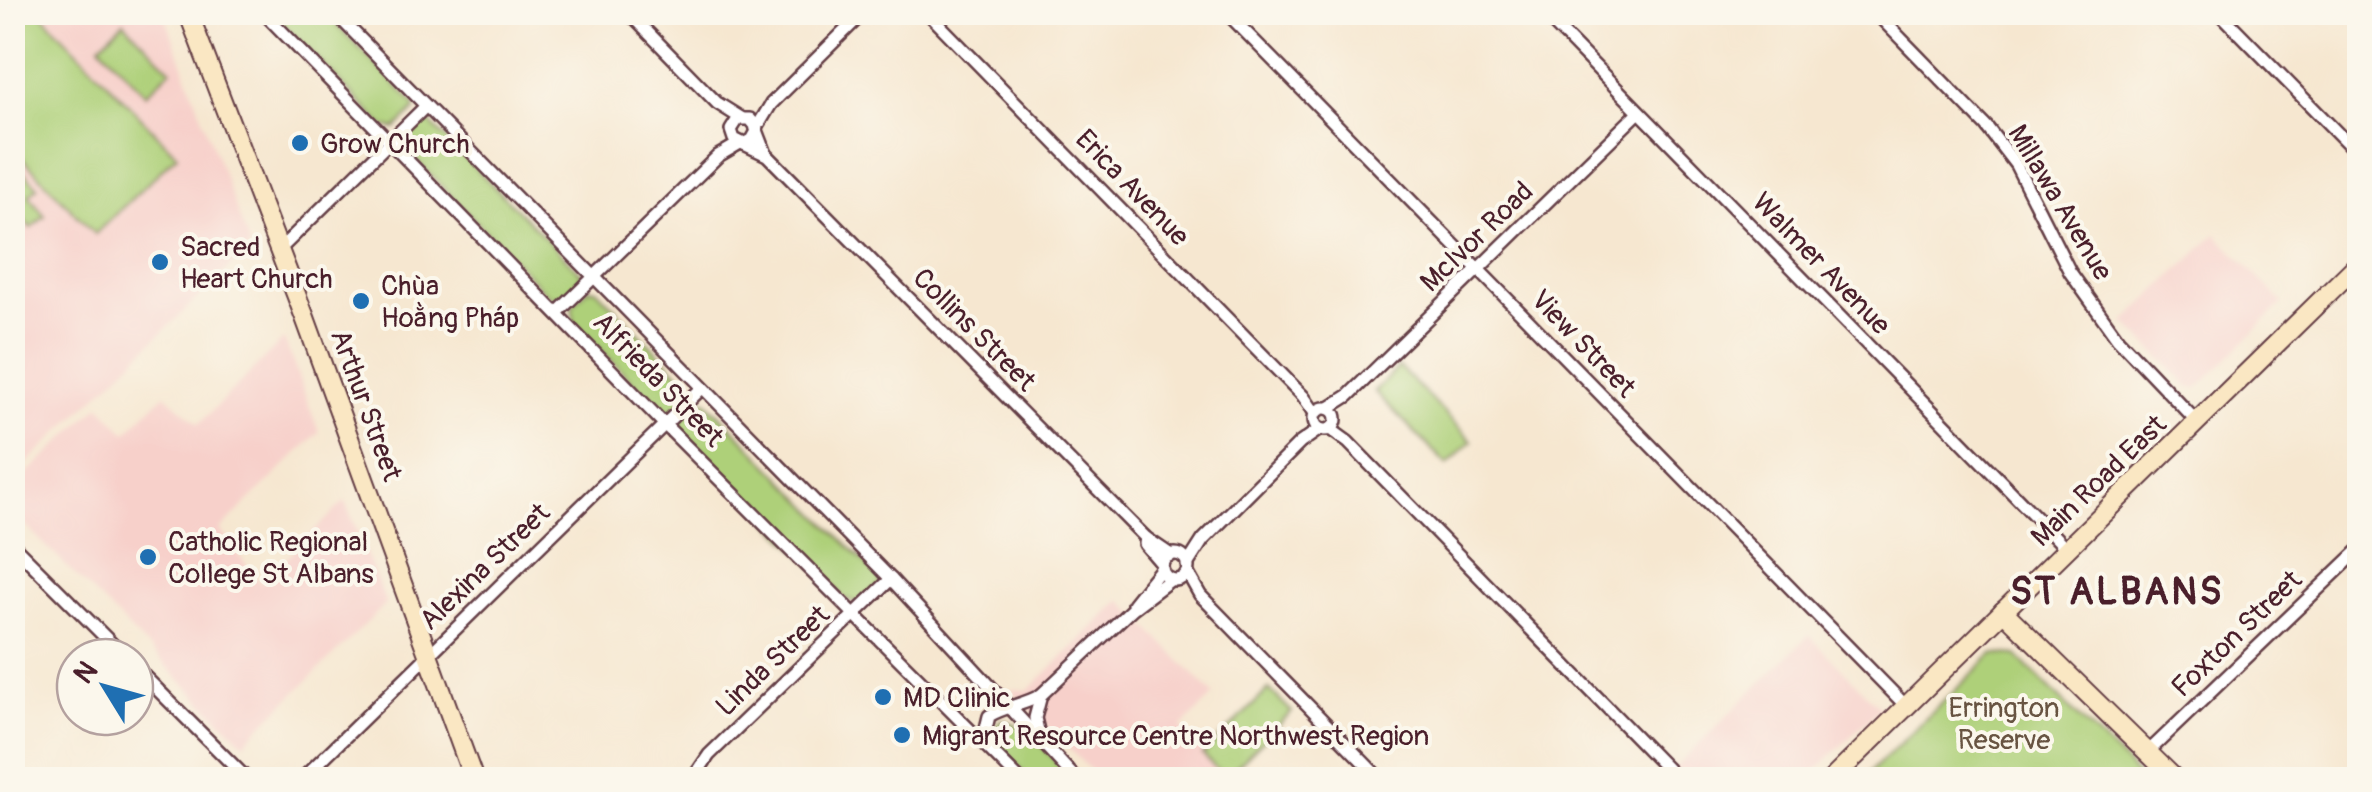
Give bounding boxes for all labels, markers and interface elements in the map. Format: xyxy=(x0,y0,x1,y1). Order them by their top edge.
street label: Millawa Avenue xyxy=(2000,119,2120,287)
street label: Erica Avenue xyxy=(1068,122,1196,254)
place label: Grow Church xyxy=(320,127,470,162)
marker: Grow Church xyxy=(289,132,311,154)
street label: McIvor Road xyxy=(1413,174,1541,300)
street label: Walmer Avenue xyxy=(1744,186,1898,343)
place label: Sacred Heart Church xyxy=(180,230,333,297)
marker: Sacred Heart Church xyxy=(149,251,171,273)
street label: Collins Street xyxy=(905,261,1043,400)
place label: Chùa Hoằng Pháp xyxy=(381,269,519,336)
street label: View Street xyxy=(1523,283,1643,406)
marker: Chùa Hoằng Pháp xyxy=(350,290,372,312)
street label: Alfrieda Street xyxy=(585,305,731,455)
street label: Arthur Street xyxy=(322,325,409,487)
street label: Main Road East xyxy=(2024,407,2175,555)
street label: Alexina Street xyxy=(412,496,558,638)
place label: Catholic Regional College St Albans xyxy=(168,525,374,592)
marker: Catholic Regional College St Albans xyxy=(137,546,159,568)
street label: Foxton Street xyxy=(2164,563,2310,705)
district label: ST ALBANS xyxy=(2010,568,2224,616)
street label: Linda Street xyxy=(709,598,838,724)
north arrow xyxy=(55,637,155,737)
text: N xyxy=(67,655,106,691)
place label: MD Clinic xyxy=(903,681,1011,716)
marker: MD Clinic xyxy=(872,686,894,708)
park label: Errington Reserve xyxy=(1948,691,2060,758)
place label: Migrant Resource Centre Northwest Region xyxy=(922,719,1429,754)
marker: Migrant Resource Centre Northwest Region xyxy=(891,724,913,746)

